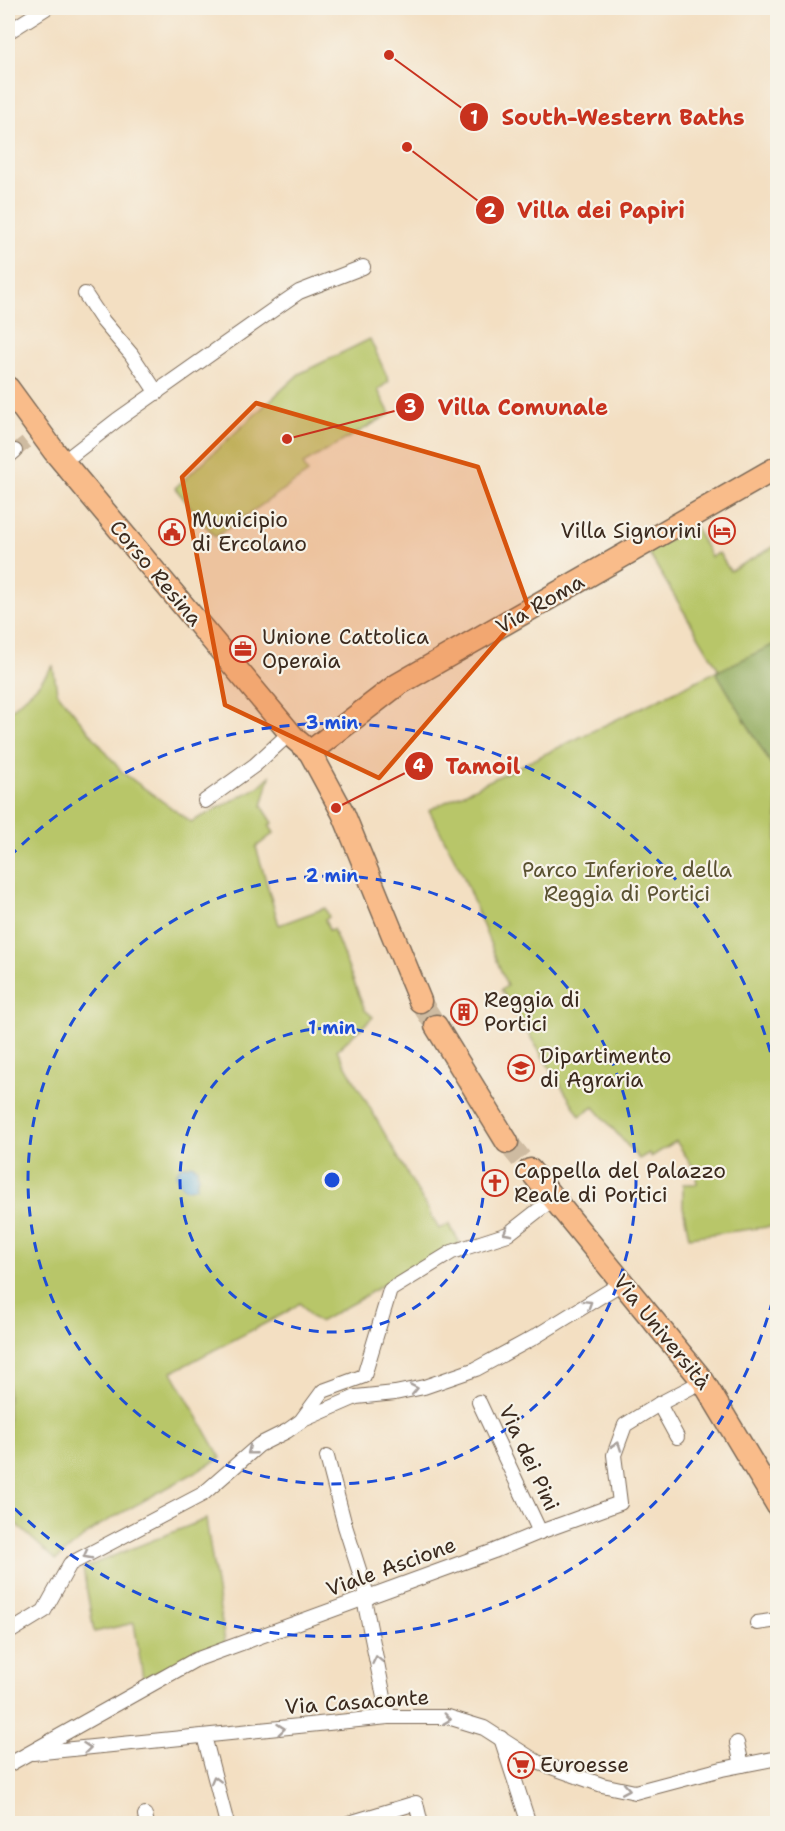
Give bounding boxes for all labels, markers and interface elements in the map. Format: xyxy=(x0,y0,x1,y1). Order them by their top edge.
callout: South-Western Baths xyxy=(459,97,757,137)
text: South-Western Baths xyxy=(501,103,745,132)
text: 1 xyxy=(470,106,478,130)
callout: Villa dei Papiri xyxy=(475,190,697,230)
text: Villa dei Papiri xyxy=(517,196,685,225)
text: 2 xyxy=(484,199,497,223)
callout: Villa Comunale xyxy=(395,387,620,427)
text: Villa Comunale xyxy=(438,393,608,422)
text: 3 xyxy=(404,395,416,419)
place label: Municipio di Ercolano xyxy=(192,506,307,558)
street label: Corso Resina xyxy=(103,514,209,632)
hotel icon: Villa Signorini xyxy=(707,516,737,546)
public building icon: Municipio di Ercolano xyxy=(157,517,187,547)
place label: Villa Signorini xyxy=(560,517,702,545)
street label: Via Roma xyxy=(491,567,589,641)
place label: Unione Cattolica Operaia xyxy=(262,623,429,675)
office icon: Unione Cattolica Operaia xyxy=(228,634,258,664)
text: 3 min xyxy=(306,711,358,735)
callout: Tamoil xyxy=(404,746,532,786)
text: Tamoil xyxy=(446,752,521,781)
text: 4 xyxy=(413,754,426,778)
park label: Parco Inferiore della Reggia di Portici xyxy=(522,856,732,908)
text: 2 min xyxy=(306,864,358,888)
place label: Reggia di Portici xyxy=(484,986,580,1038)
building icon: Reggia di Portici xyxy=(449,997,479,1027)
text: 1 min xyxy=(308,1016,356,1040)
place label: Dipartimento di Agraria xyxy=(540,1042,672,1094)
school or university icon: Dipartimento di Agraria xyxy=(506,1053,536,1083)
place label: Cappella del Palazzo Reale di Portici xyxy=(514,1157,726,1209)
church icon: Cappella del Palazzo Reale di Portici xyxy=(480,1168,510,1198)
centre of rings xyxy=(322,1170,342,1190)
one-way arrow xyxy=(502,1225,513,1237)
street label: Via Università xyxy=(607,1268,717,1396)
one-way arrow xyxy=(582,1300,592,1312)
one-way arrow xyxy=(408,1383,418,1396)
street label: Via dei Pini xyxy=(492,1400,566,1516)
one-way arrow xyxy=(610,1441,623,1452)
one-way arrow xyxy=(247,1444,258,1455)
street label: Viale Ascione xyxy=(322,1531,460,1603)
one-way arrow xyxy=(82,1547,93,1559)
one-way arrow xyxy=(371,1655,384,1665)
street label: Via Casaconte xyxy=(284,1683,430,1721)
one-way arrow xyxy=(442,1712,451,1724)
one-way arrow xyxy=(276,1723,285,1736)
one-way arrow xyxy=(82,1742,91,1755)
supermarket icon: Euroesse xyxy=(506,1750,536,1780)
place label: Euroesse xyxy=(540,1751,629,1779)
one-way arrow xyxy=(210,1775,223,1785)
one-way arrow xyxy=(621,1783,631,1795)

